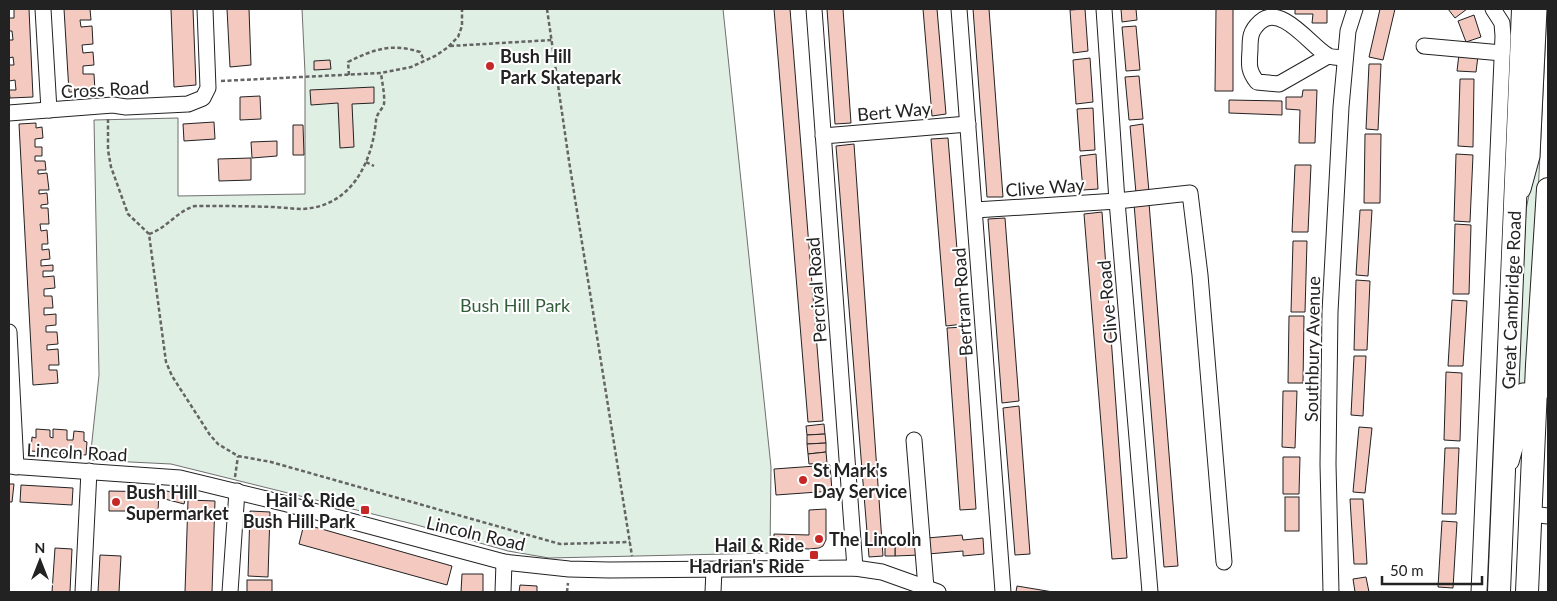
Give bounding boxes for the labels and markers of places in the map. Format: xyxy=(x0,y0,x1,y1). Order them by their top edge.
place label: Bush Hill Park Skatepark xyxy=(500,45,621,88)
marker: Bush Hill Park Skatepark xyxy=(484,60,496,72)
place label: St Mark's Day Service xyxy=(813,459,908,502)
marker: St Mark's Day Service xyxy=(797,474,809,486)
place label: Bush Hill Supermarket xyxy=(126,481,229,524)
place label: Hail & Ride Bush Hill Park xyxy=(243,489,355,532)
marker: Bush Hill Supermarket xyxy=(110,496,122,508)
marker: Hail & Ride Bush Hill Park xyxy=(359,504,371,516)
place label: The Lincoln xyxy=(829,528,921,550)
marker: The Lincoln xyxy=(813,533,825,545)
place label: Hail & Ride Hadrian's Ride xyxy=(689,534,804,577)
marker: Hail & Ride Hadrian's Ride xyxy=(808,549,820,561)

